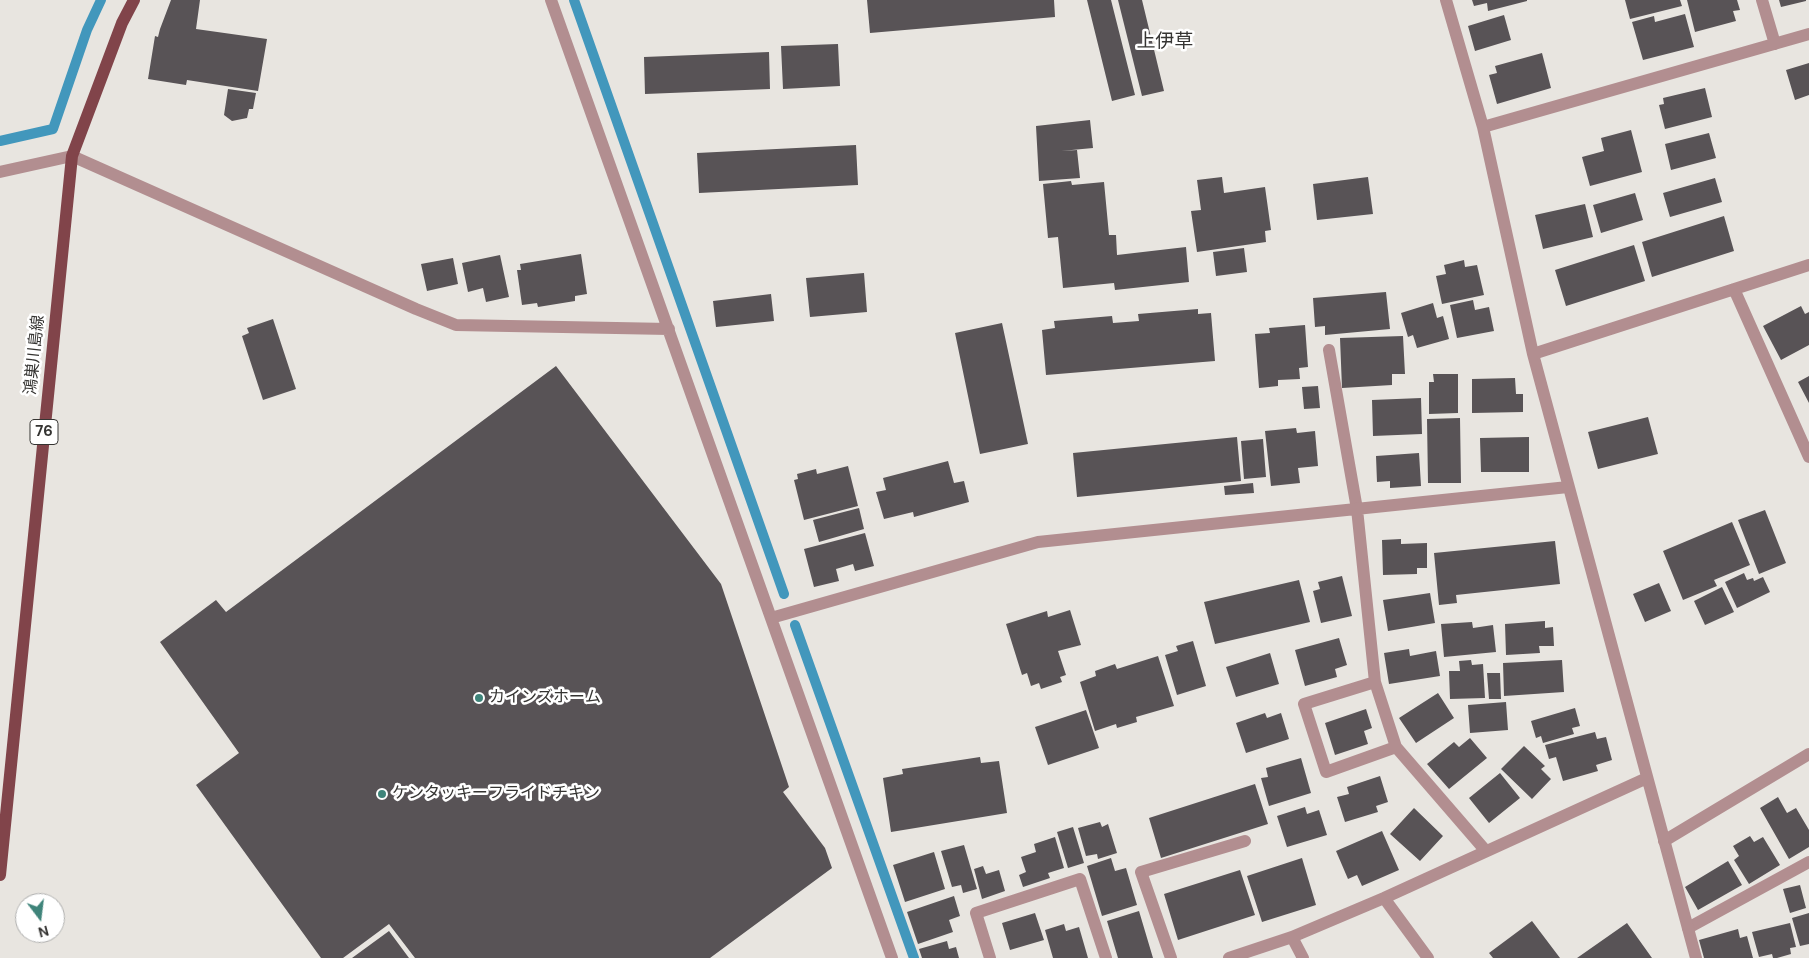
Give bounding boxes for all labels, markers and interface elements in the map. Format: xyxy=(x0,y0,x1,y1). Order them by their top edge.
district label: 上伊草 xyxy=(1137,31,1193,53)
street label: 鴻巣川島線 xyxy=(21,314,49,396)
road number: 76 xyxy=(30,420,58,444)
place label: カインズホーム xyxy=(489,688,601,708)
marker: カインズホーム xyxy=(473,692,485,704)
place label: ケンタッキーフライドチキン xyxy=(392,784,600,804)
marker: ケンタッキーフライドチキン xyxy=(376,788,388,800)
north arrow xyxy=(15,893,65,943)
text: N xyxy=(36,922,51,942)

